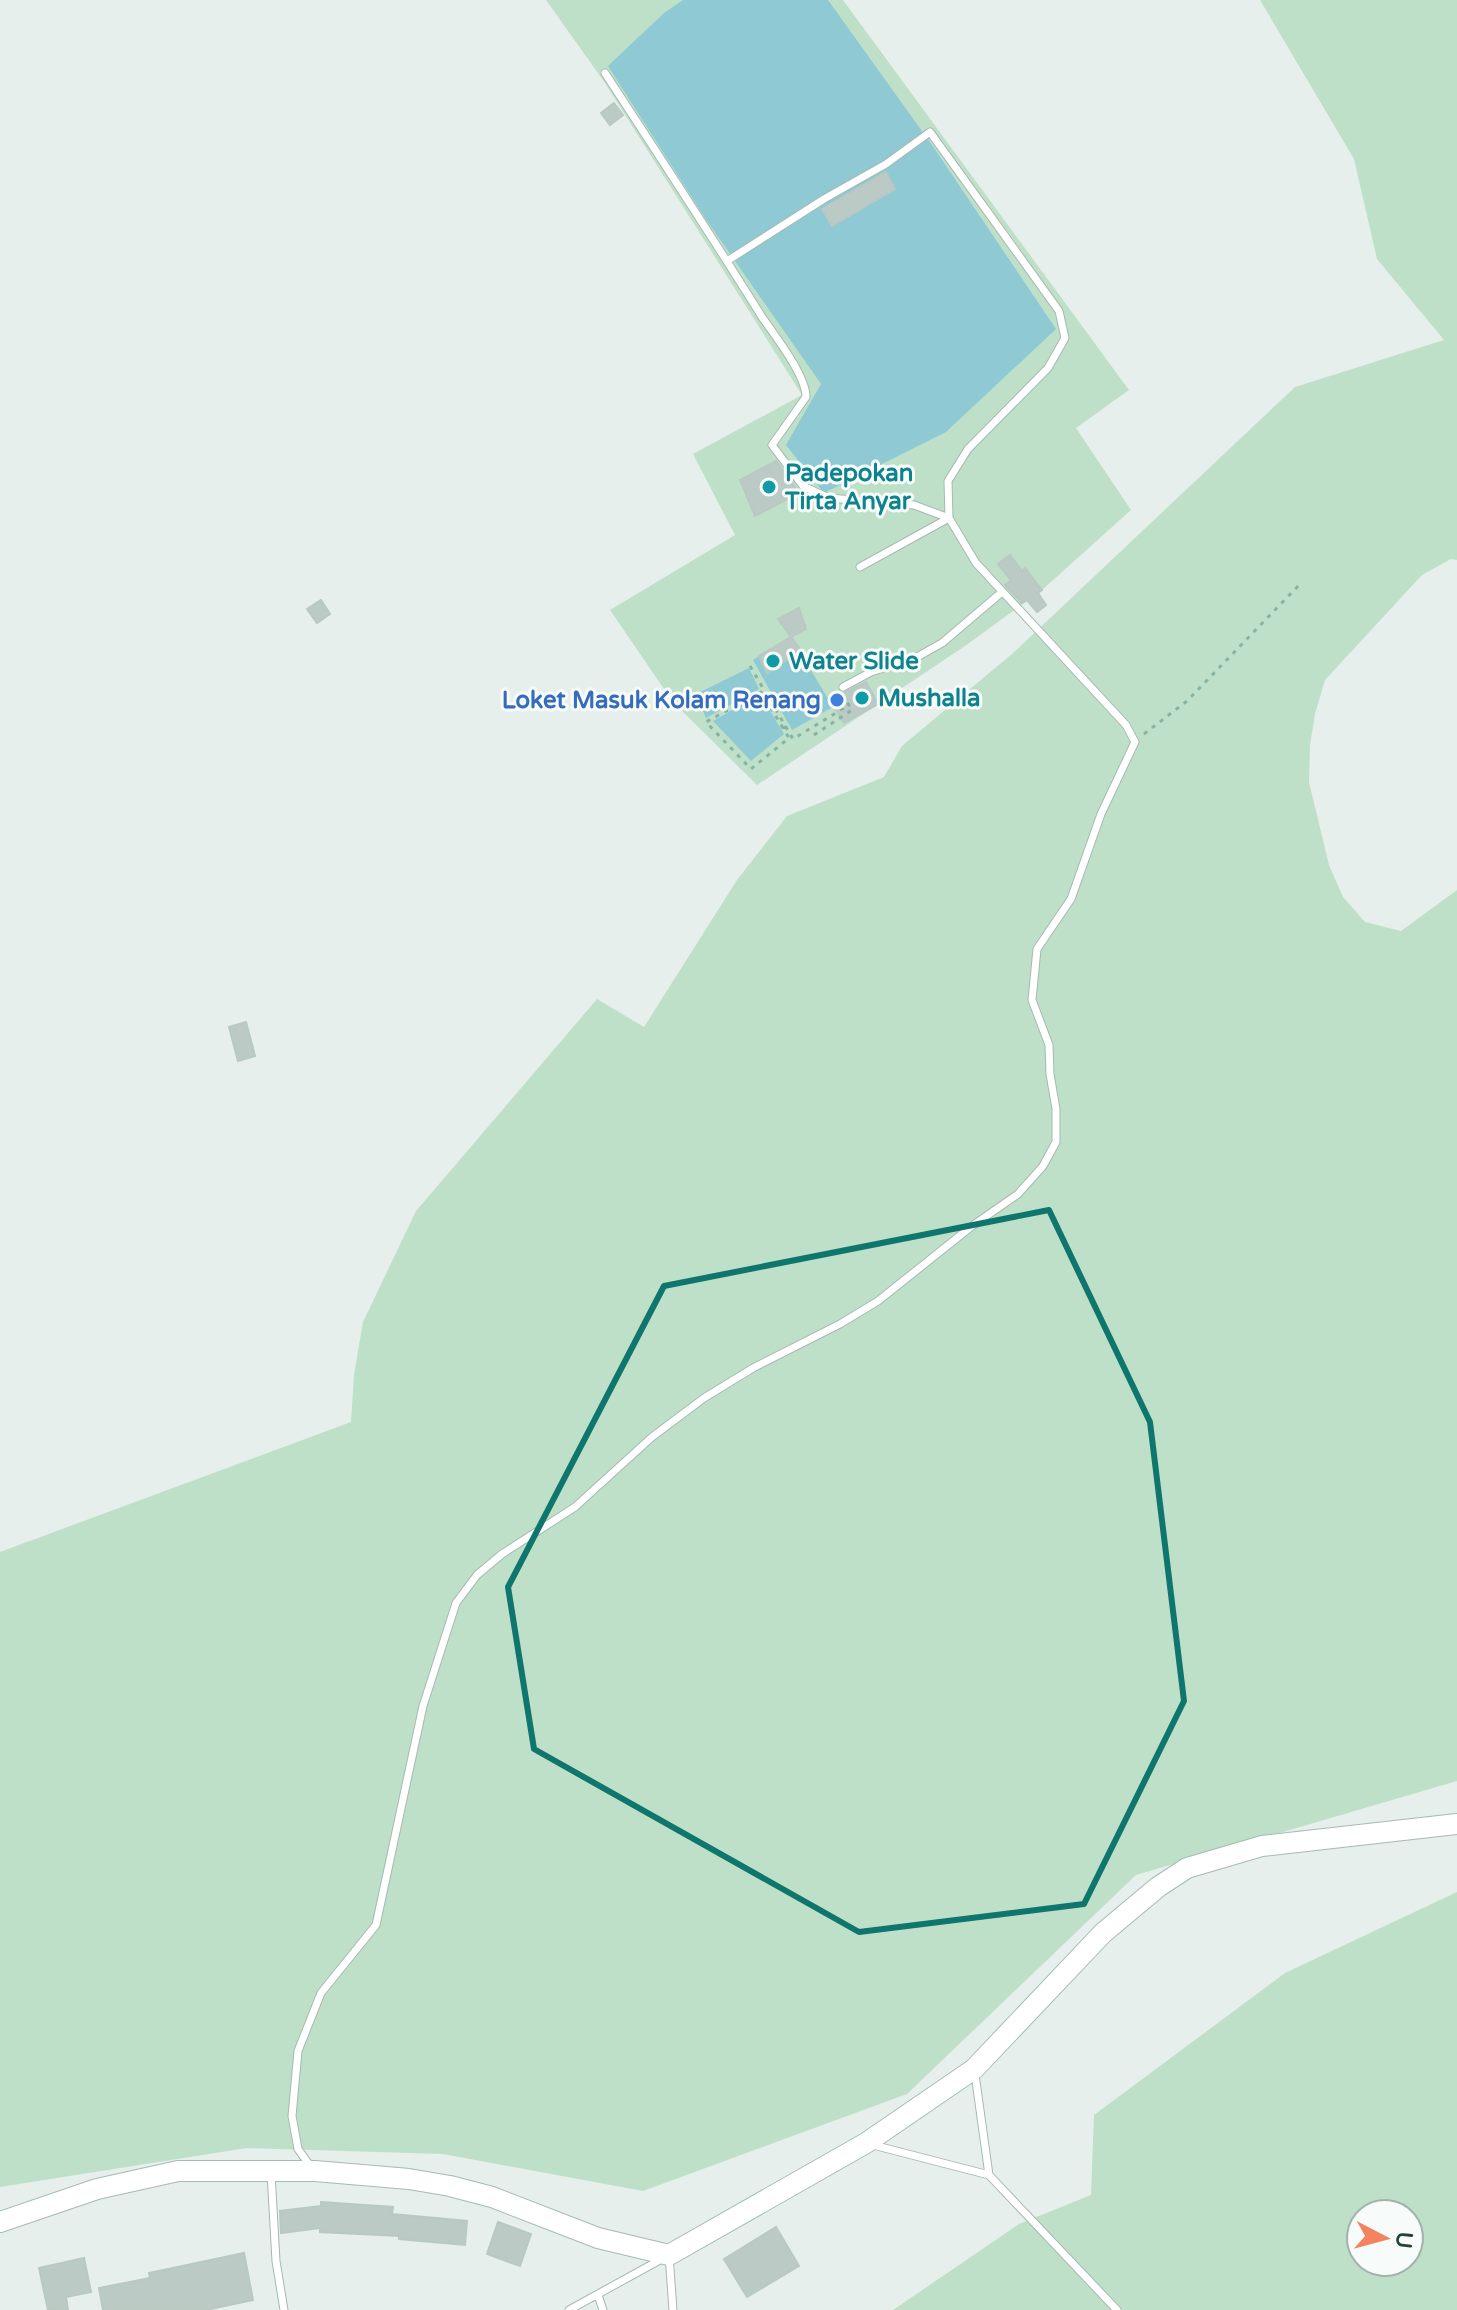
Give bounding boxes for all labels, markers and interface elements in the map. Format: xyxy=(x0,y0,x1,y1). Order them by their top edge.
place label: Padepokan Tirta Anyar xyxy=(784,459,913,516)
marker: Padepokan Tirta Anyar xyxy=(760,478,778,496)
place label: Water Slide xyxy=(789,647,919,676)
marker: Water Slide xyxy=(764,652,782,670)
place label: Mushalla xyxy=(878,684,981,713)
place label: Loket Masuk Kolam Renang xyxy=(502,686,821,715)
marker: Mushalla xyxy=(853,689,871,707)
marker: Loket Masuk Kolam Renang xyxy=(828,691,846,709)
north arrow xyxy=(1345,2198,1425,2278)
text: U xyxy=(1390,2230,1418,2250)

